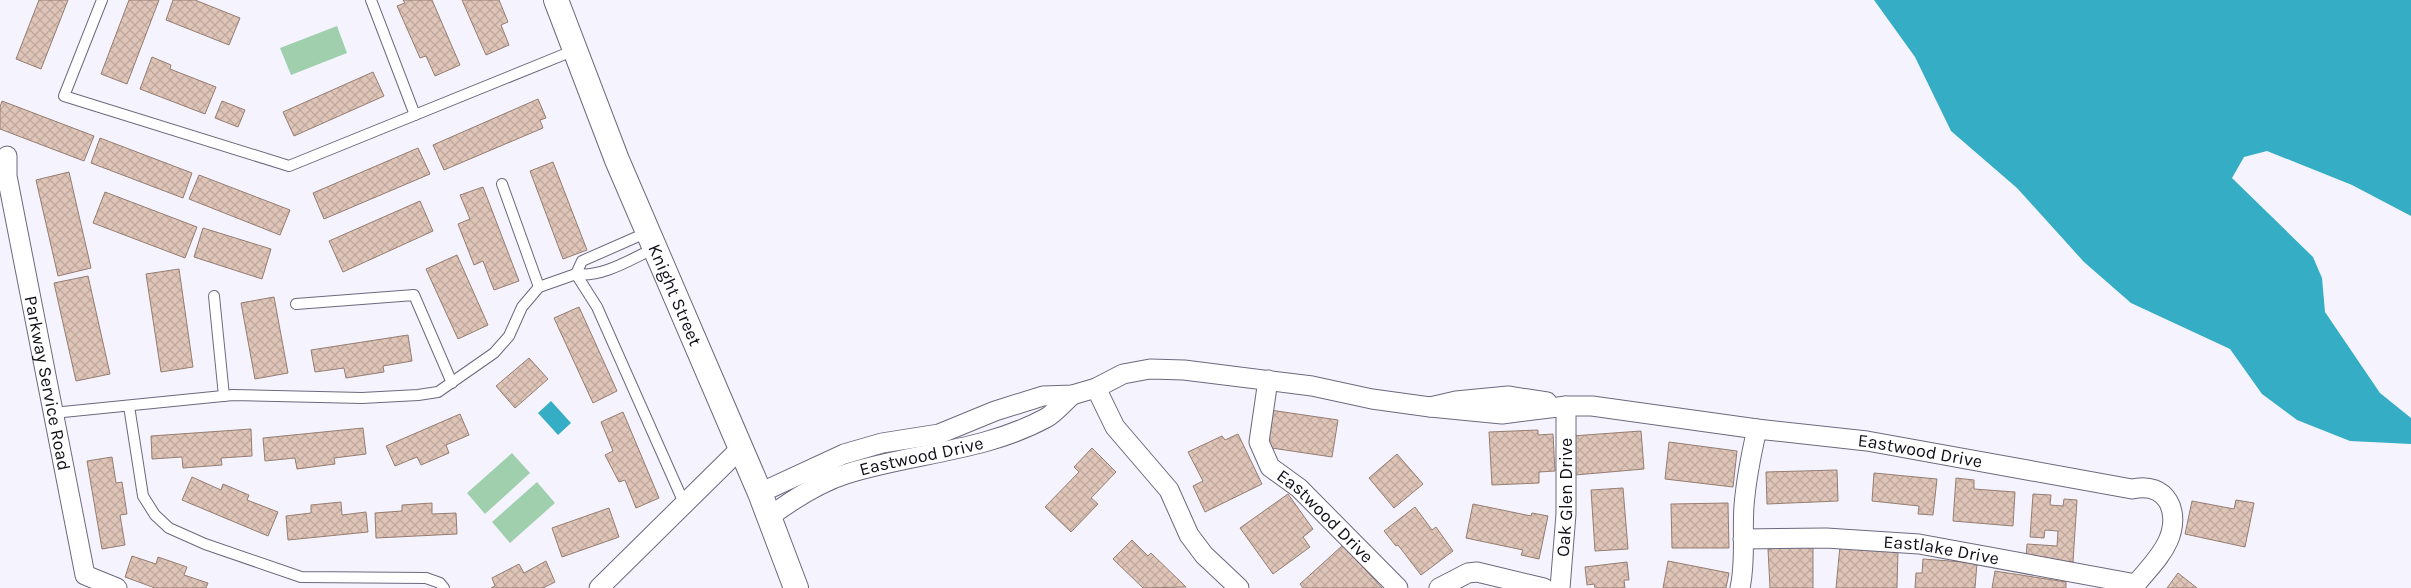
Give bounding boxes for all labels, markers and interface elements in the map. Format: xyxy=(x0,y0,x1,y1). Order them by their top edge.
street label: Knight Street xyxy=(643,241,707,349)
street label: Parkway Service Road xyxy=(20,294,75,472)
street label: Eastwood Drive xyxy=(1857,429,1984,473)
street label: Eastwood Drive xyxy=(857,432,986,481)
street label: Oak Glen Drive xyxy=(1552,438,1577,558)
street label: Eastwood Drive xyxy=(1272,465,1378,568)
street label: Eastlake Drive xyxy=(1883,531,2001,570)

